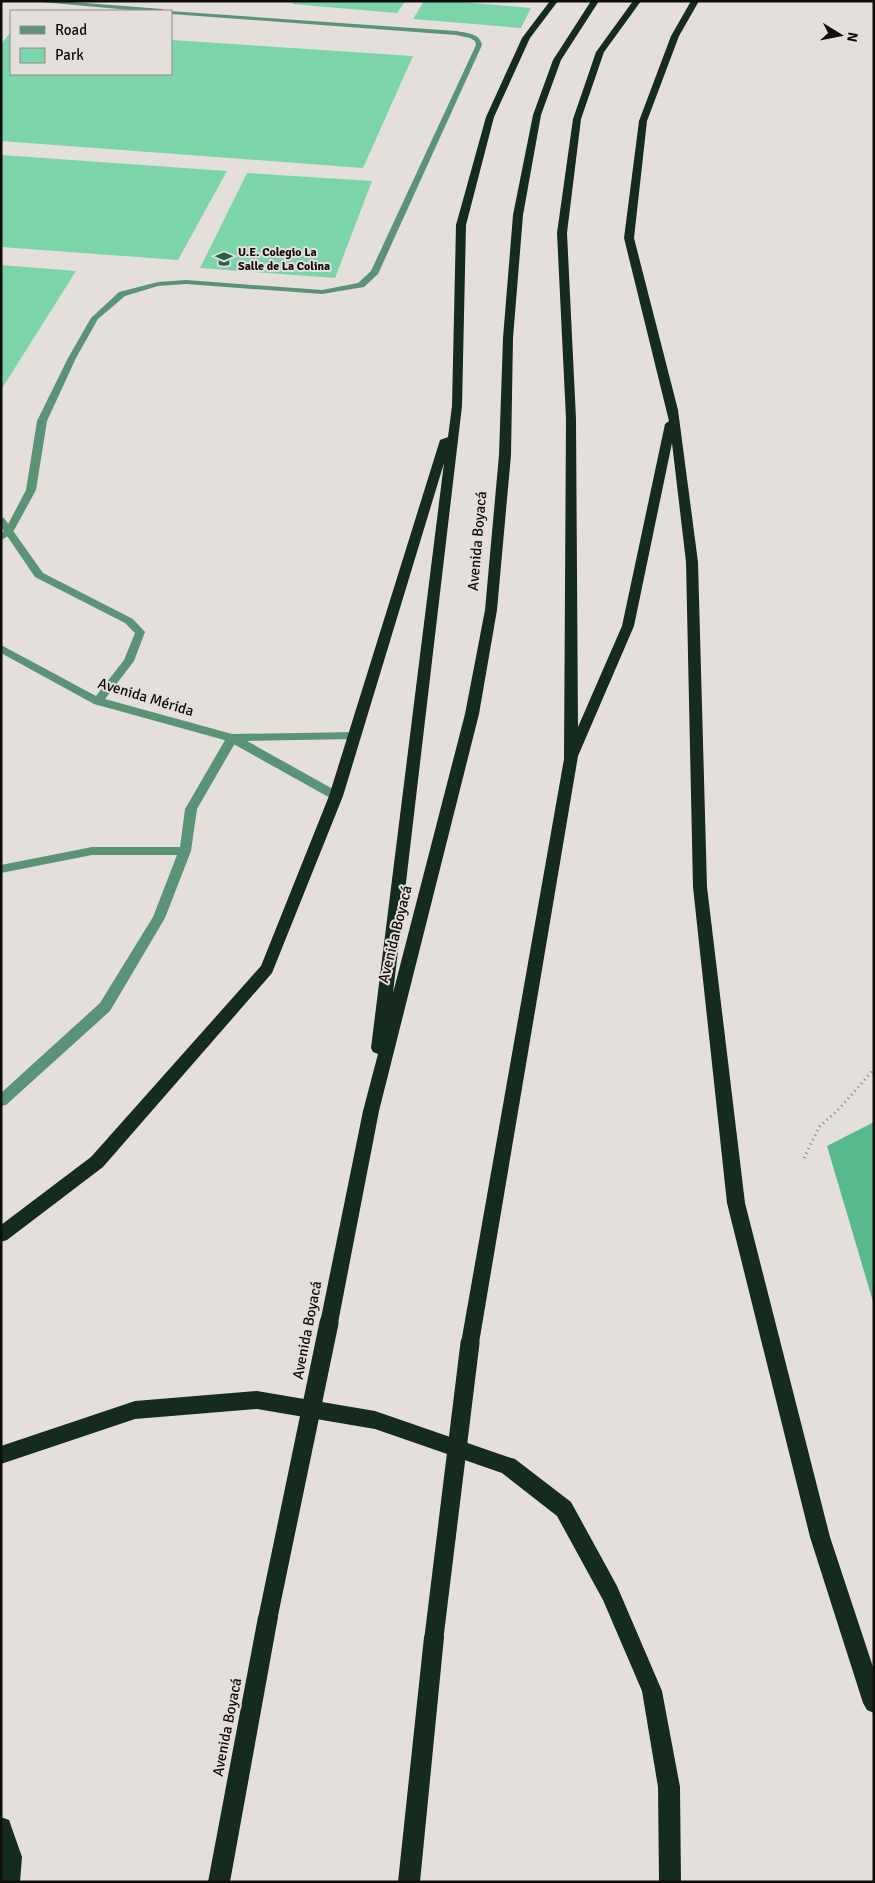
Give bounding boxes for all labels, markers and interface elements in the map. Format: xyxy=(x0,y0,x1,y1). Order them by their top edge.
legend xyxy=(10,10,172,75)
north arrow xyxy=(815,10,865,60)
text: Road xyxy=(55,21,87,39)
text: N xyxy=(843,31,862,43)
text: Park xyxy=(55,46,84,64)
place label: U.E. Colegio La Salle de La Colina xyxy=(238,245,330,274)
school or university icon: U.E. Colegio La Salle de La Colina xyxy=(214,249,234,269)
street label: Avenida Boyacá xyxy=(464,490,490,592)
street label: Avenida Mérida xyxy=(96,674,196,720)
street label: Avenida Boyacá xyxy=(374,883,416,985)
street label: Avenida Boyacá xyxy=(289,1279,325,1381)
street label: Avenida Boyacá xyxy=(209,1676,245,1778)

